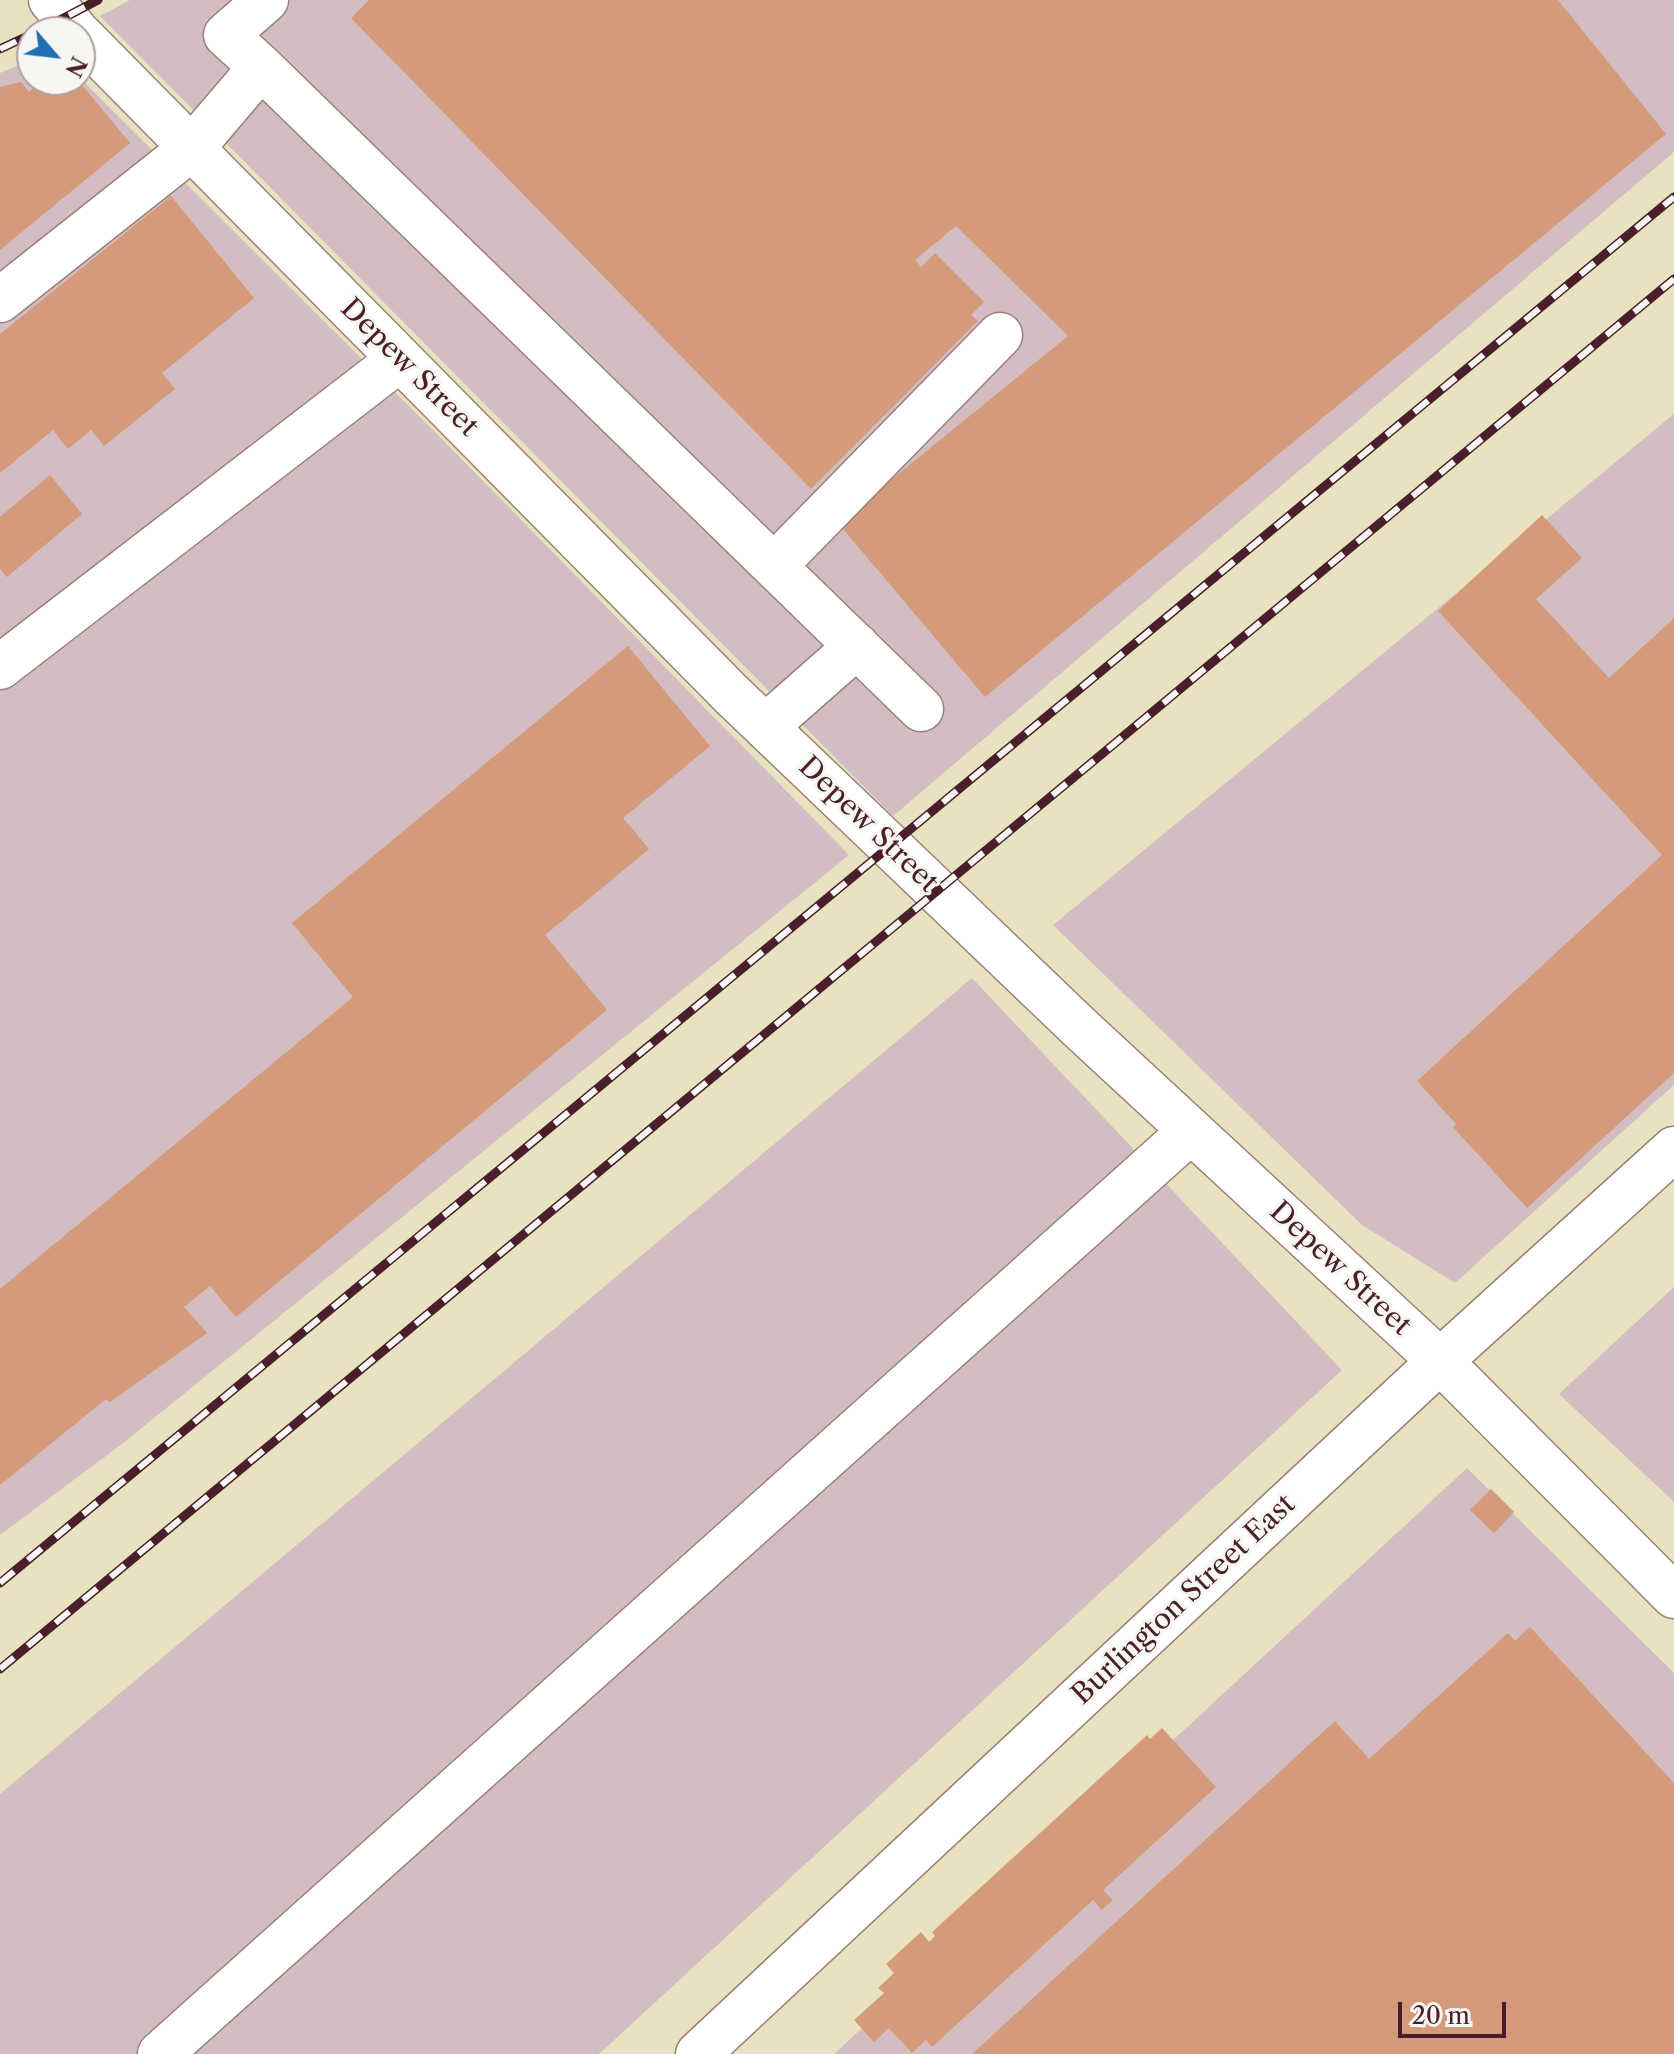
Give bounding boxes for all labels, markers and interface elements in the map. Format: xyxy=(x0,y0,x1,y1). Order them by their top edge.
north arrow xyxy=(16,16,96,96)
text: N xyxy=(59,52,92,81)
street label: Depew Street xyxy=(333,292,485,444)
street label: Depew Street xyxy=(791,750,945,900)
street label: Depew Street xyxy=(1262,1195,1418,1343)
street label: Burlington Street East xyxy=(1066,1488,1302,1712)
scale bar xyxy=(1402,1986,1510,2036)
text: 20 m xyxy=(1412,2001,1470,2030)

